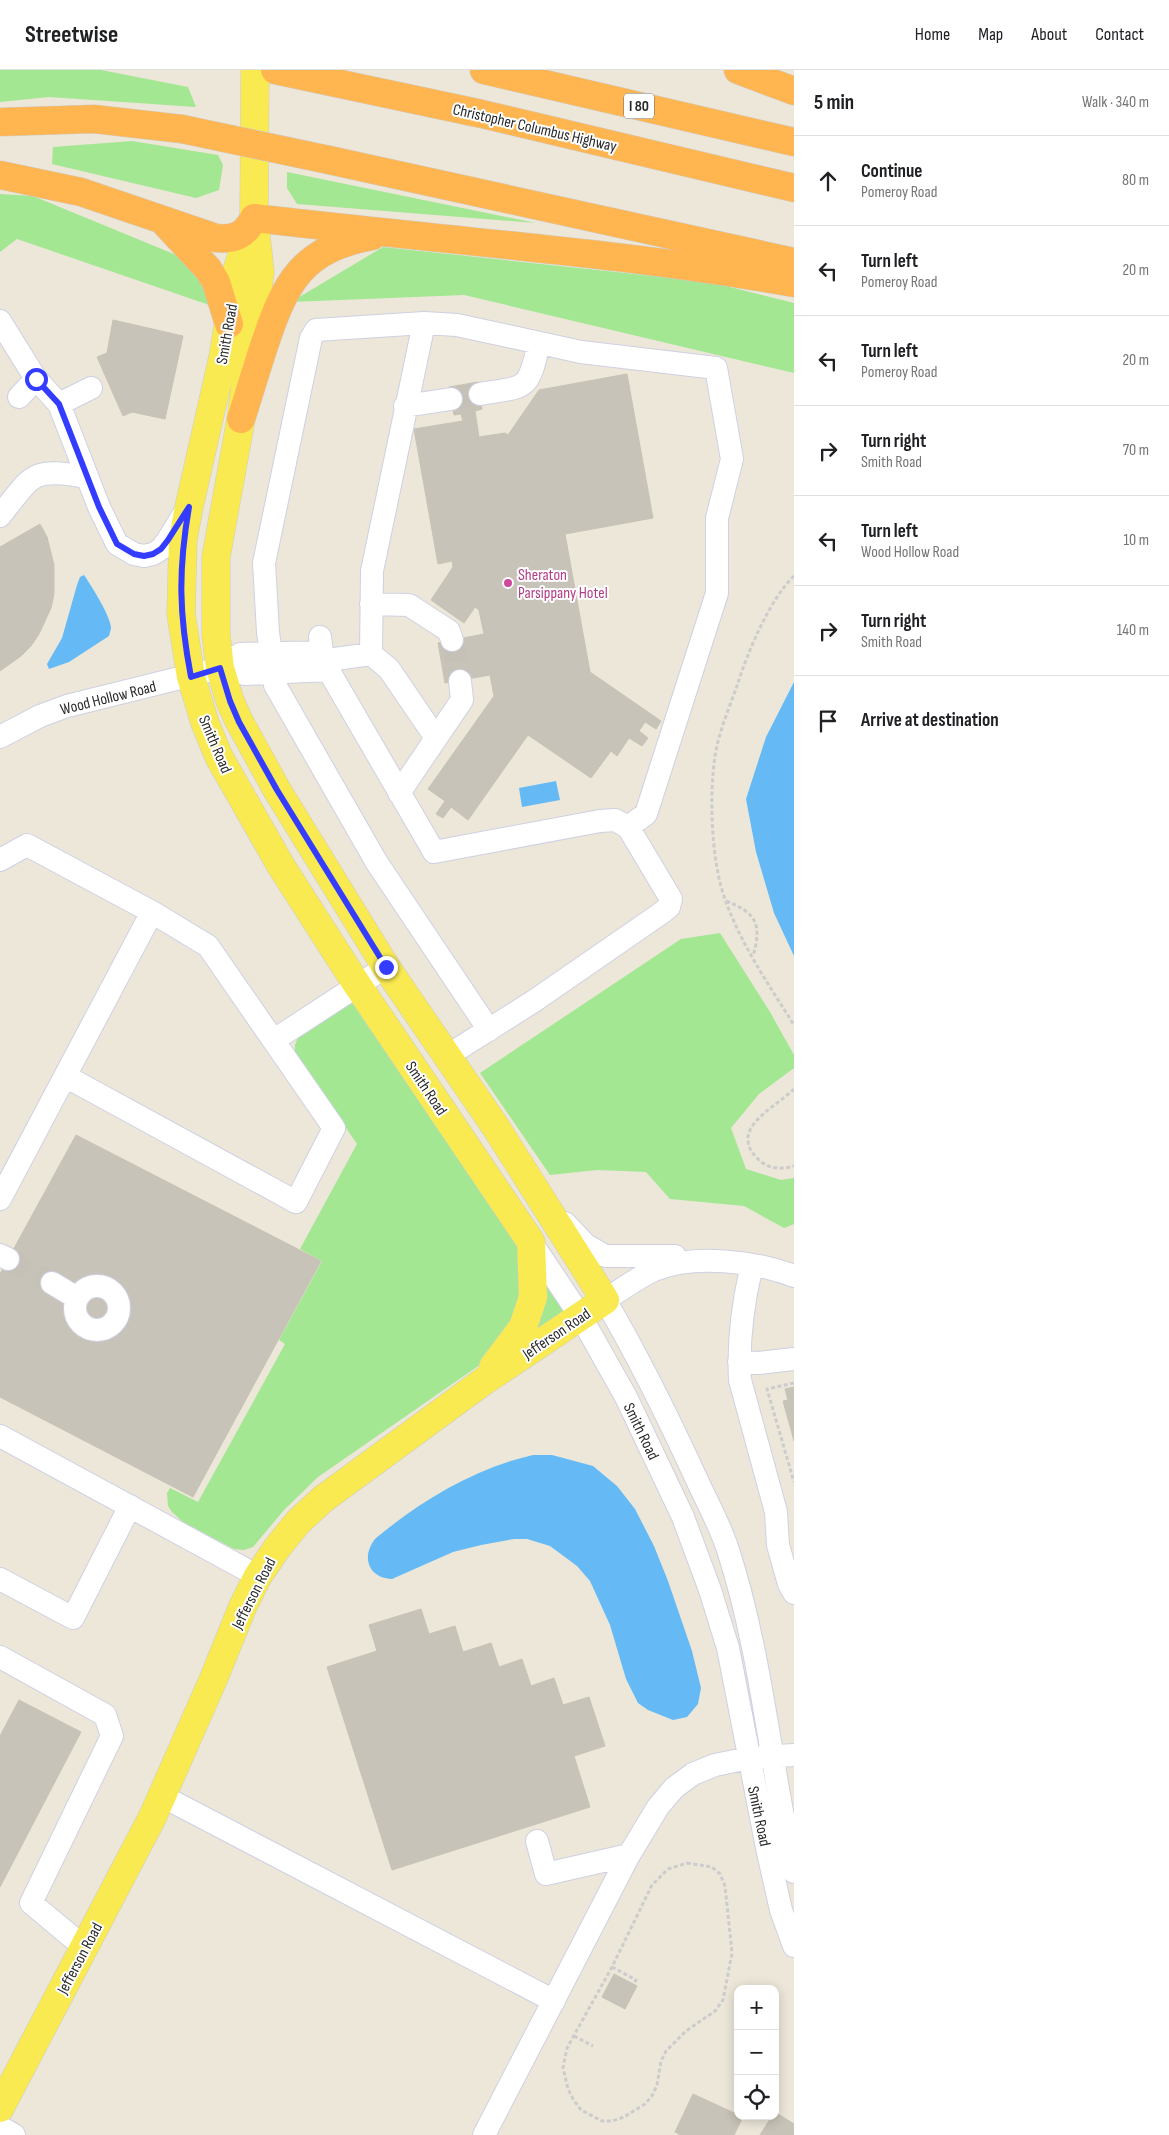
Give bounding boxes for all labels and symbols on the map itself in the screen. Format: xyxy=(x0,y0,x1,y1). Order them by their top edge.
road number: I 80 xyxy=(624,94,654,118)
street label: Christopher Columbus Highway xyxy=(451,100,618,157)
street label: Smith Road xyxy=(213,303,242,366)
route start xyxy=(25,368,48,391)
place label: Sheraton Parsippany Hotel xyxy=(518,566,608,603)
marker: Sheraton Parsippany Hotel xyxy=(502,577,514,589)
street label: Wood Hollow Road xyxy=(58,677,158,720)
street label: Smith Road xyxy=(194,713,235,776)
route end xyxy=(375,956,398,979)
street label: Smith Road xyxy=(401,1058,451,1119)
street label: Jefferson Road xyxy=(518,1305,594,1364)
street label: Smith Road xyxy=(619,1400,663,1463)
street label: Jefferson Road xyxy=(228,1555,280,1634)
street label: Smith Road xyxy=(743,1784,774,1848)
street label: Jefferson Road xyxy=(53,1920,107,1998)

